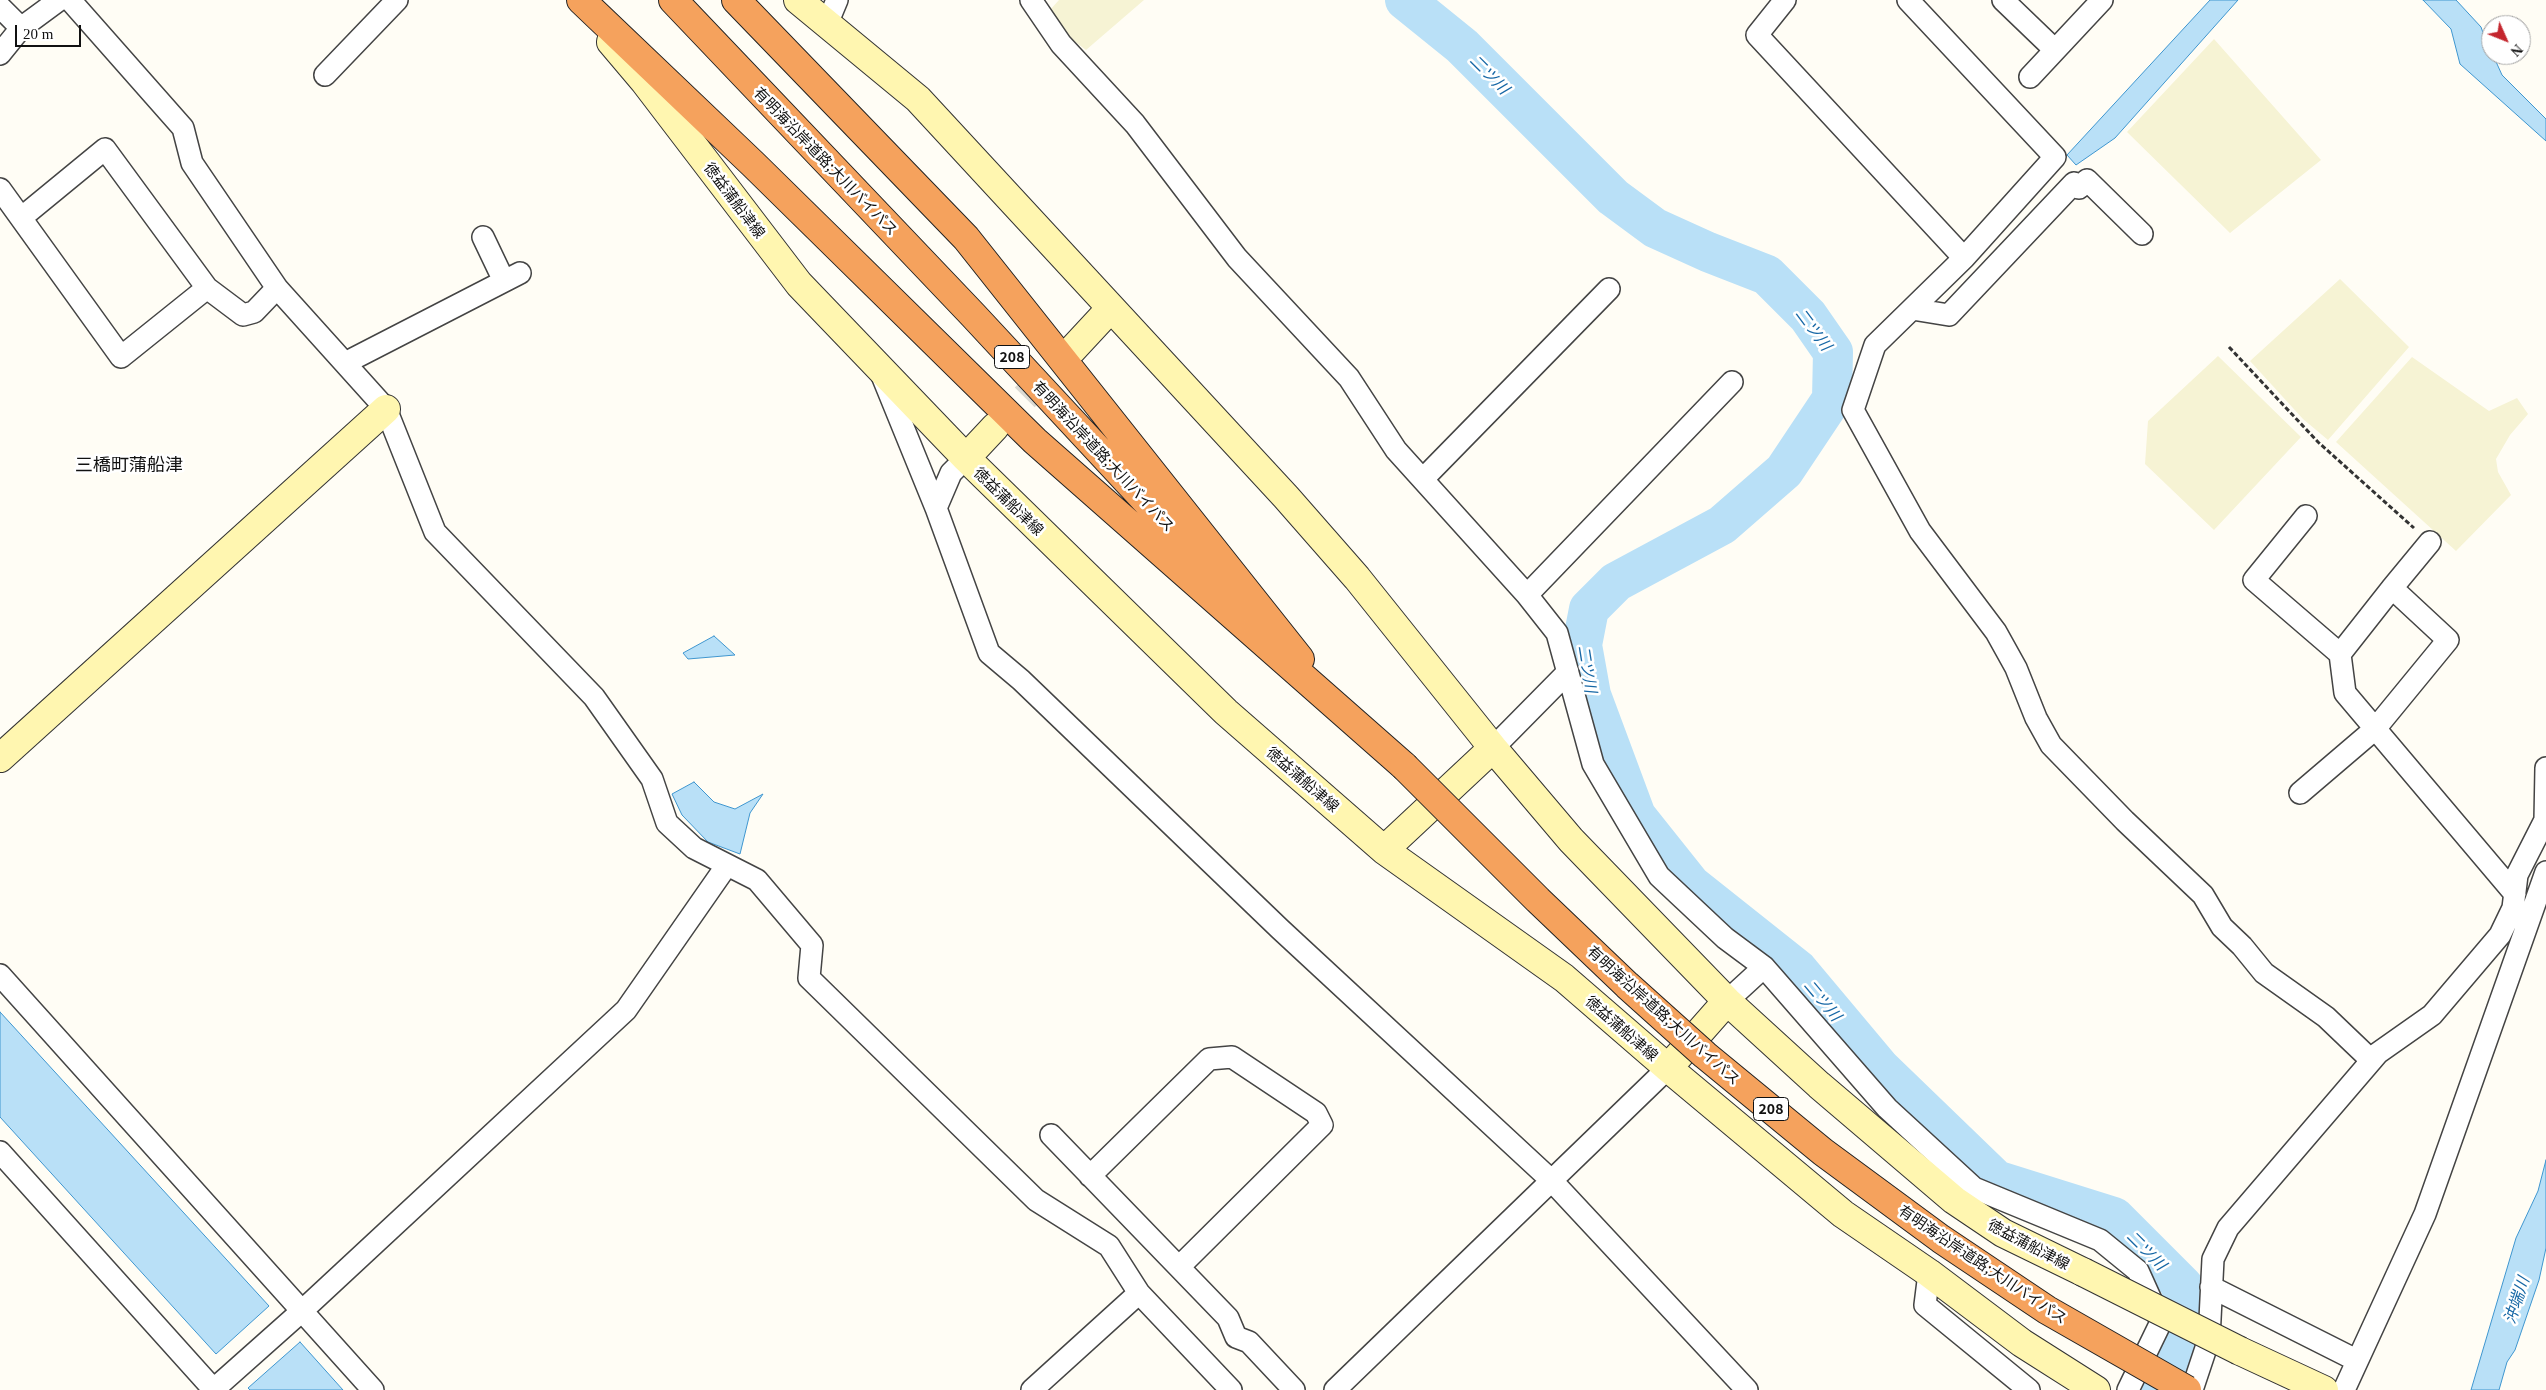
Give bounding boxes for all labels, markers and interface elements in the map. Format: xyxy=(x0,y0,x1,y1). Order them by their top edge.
scale bar xyxy=(18,15,84,47)
north arrow xyxy=(2481,15,2531,65)
text: 20 m xyxy=(23,26,53,42)
text: N xyxy=(2508,41,2525,59)
water label: 二ツ川 xyxy=(1466,50,1514,98)
street label: 有明海沿岸道路;大川バイパス xyxy=(750,83,902,239)
street label: 徳益蒲船津線 xyxy=(701,159,769,241)
water label: 二ツ川 xyxy=(1792,304,1836,354)
road number: 208 xyxy=(994,346,1030,368)
street label: 有明海沿岸道路;大川バイパス xyxy=(1030,377,1178,535)
district label: 三橋町蒲船津 xyxy=(75,453,183,475)
street label: 徳益蒲船津線 xyxy=(970,463,1048,539)
water label: 二ツ川 xyxy=(1575,644,1601,694)
street label: 徳益蒲船津線 xyxy=(1263,743,1343,815)
street label: 有明海沿岸道路;大川バイパス xyxy=(1584,942,1744,1088)
water label: 二ツ川 xyxy=(1800,975,1846,1025)
street label: 徳益蒲船津線 xyxy=(1582,992,1662,1064)
road number: 208 xyxy=(1754,1098,1788,1120)
street label: 有明海沿岸道路;大川バイパス xyxy=(1895,1201,2071,1327)
street label: 徳益蒲船津線 xyxy=(1985,1215,2073,1273)
water label: 二ツ川 xyxy=(2123,1226,2171,1274)
water label: 沖端川 xyxy=(2499,1274,2533,1326)

